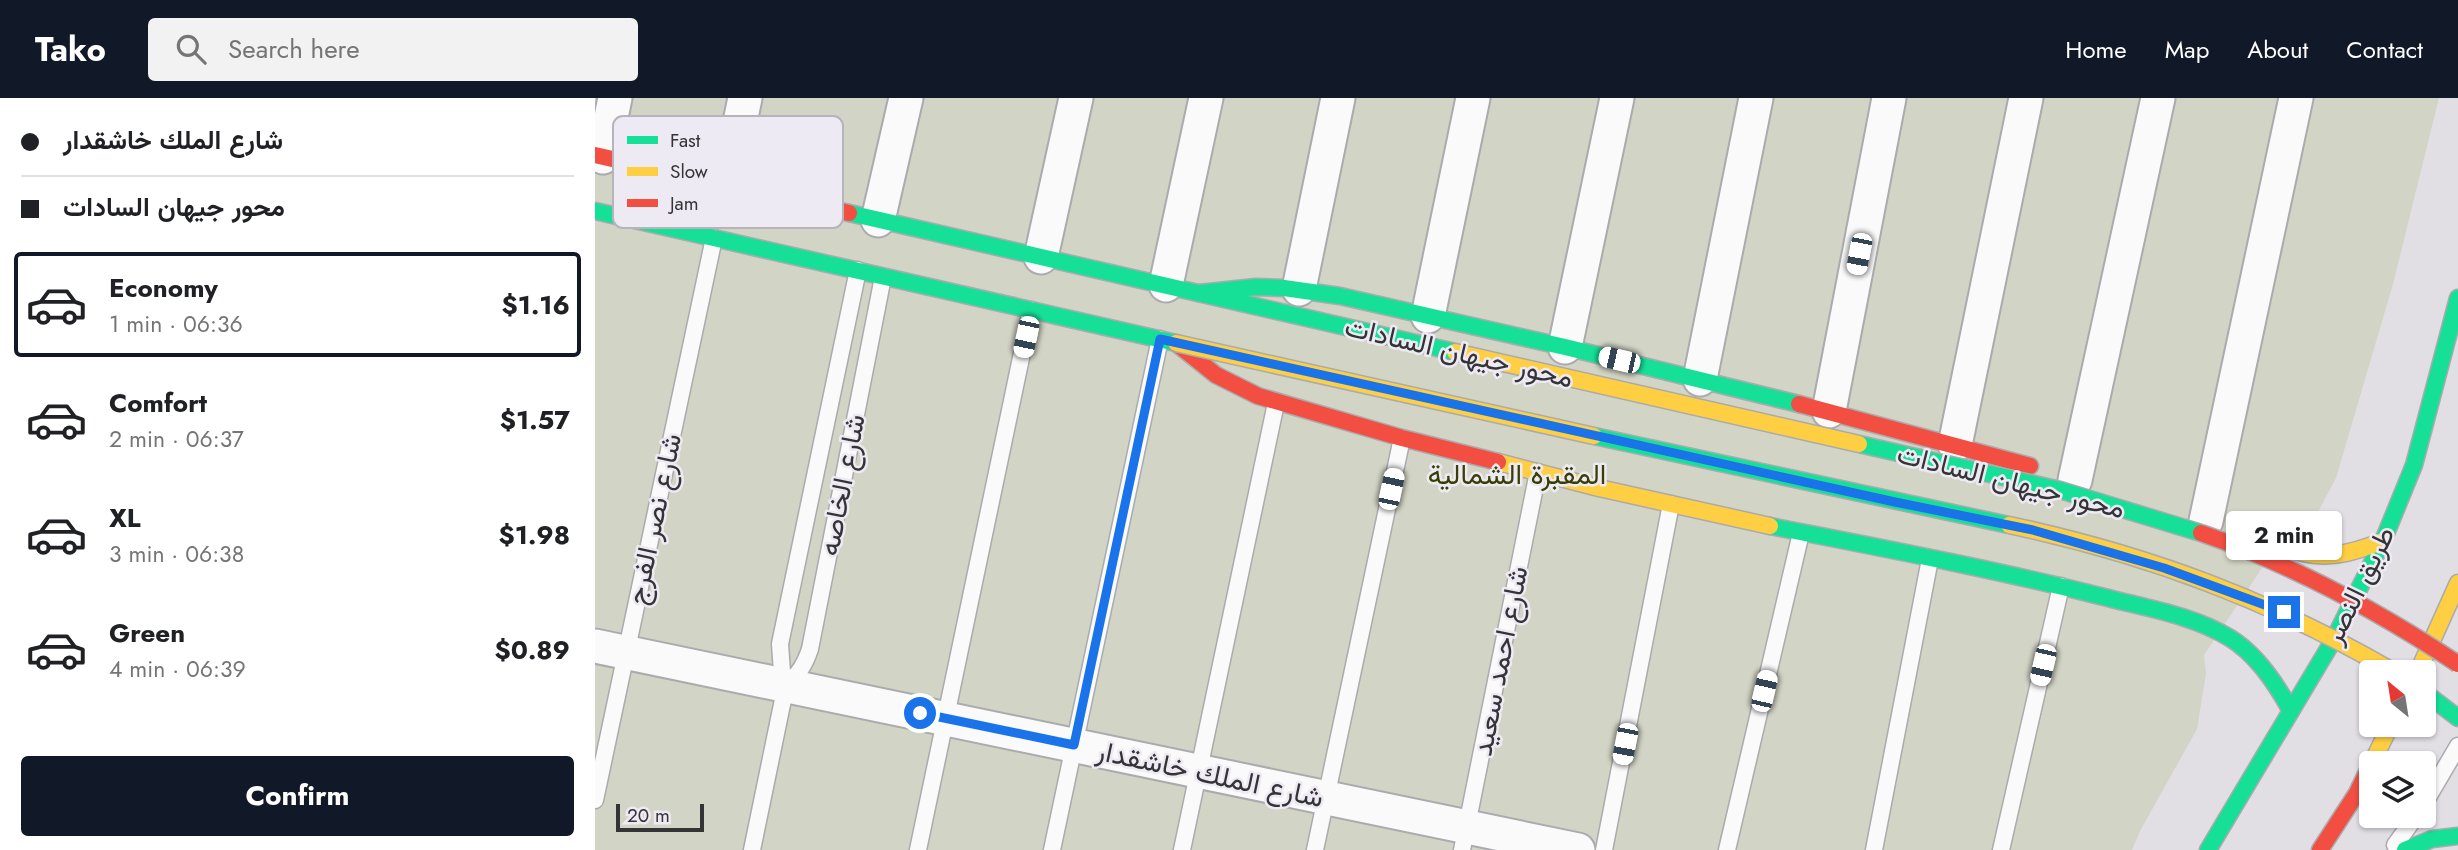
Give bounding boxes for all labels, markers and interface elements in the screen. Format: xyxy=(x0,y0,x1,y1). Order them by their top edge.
search box xyxy=(148,18,638,81)
text: Tako xyxy=(35,26,106,73)
icon: search xyxy=(172,30,210,68)
text: Search here xyxy=(228,30,360,68)
text: Home xyxy=(2065,32,2127,67)
text: Map xyxy=(2165,32,2209,67)
text: About xyxy=(2247,32,2308,67)
text: Contact xyxy=(2346,32,2423,67)
legend xyxy=(613,116,843,228)
text: شارع الملك خاشقدار xyxy=(63,121,283,159)
text: Fast xyxy=(670,127,701,154)
text: Slow xyxy=(670,158,708,185)
text: محور جيهان السادات xyxy=(63,188,285,226)
text: Jam xyxy=(667,190,699,217)
car xyxy=(1845,231,1874,277)
text: Economy xyxy=(109,269,218,307)
icon: car xyxy=(25,273,88,336)
text: $1.16 xyxy=(502,286,570,324)
street label: محور جيهان السادات xyxy=(1341,306,1577,398)
text: 1 min · 06:36 xyxy=(109,307,243,341)
car xyxy=(1012,314,1041,360)
car xyxy=(1597,345,1642,375)
text: Comfort xyxy=(109,384,207,422)
icon: car xyxy=(25,388,88,451)
text: $1.57 xyxy=(500,401,570,439)
street label: شارع الخاصه xyxy=(808,411,876,559)
text: 2 min · 06:37 xyxy=(109,422,244,456)
street label: شارع نصر الفرج xyxy=(616,430,692,608)
street label: محور جيهان السادات xyxy=(1893,433,2129,529)
park label: المقبرة الشمالية xyxy=(1428,454,1606,495)
car xyxy=(1377,466,1406,512)
text: XL xyxy=(109,499,141,537)
icon: car xyxy=(25,503,88,566)
callout: 2 min xyxy=(2226,510,2342,560)
text: $1.98 xyxy=(499,516,570,554)
text: 2 min xyxy=(2254,518,2314,552)
street label: طريق النصر xyxy=(2312,519,2405,652)
text: 3 min · 06:38 xyxy=(109,537,244,571)
street label: شارع احمد سعيد xyxy=(1462,563,1538,759)
route end xyxy=(2268,596,2300,628)
text: Green xyxy=(109,614,185,652)
icon: car xyxy=(25,618,88,681)
text: $0.89 xyxy=(495,631,570,669)
car xyxy=(2029,642,2058,688)
text: 4 min · 06:39 xyxy=(109,652,246,686)
north arrow xyxy=(2359,660,2436,737)
map controls xyxy=(2359,660,2436,828)
car xyxy=(1750,668,1779,714)
route start xyxy=(904,697,936,729)
car xyxy=(1611,721,1640,767)
street label: شارع الملك خاشقدار xyxy=(1092,730,1327,818)
button: layers xyxy=(2359,751,2436,828)
button: Confirm xyxy=(21,756,574,836)
scale bar xyxy=(616,801,703,833)
text: 20 m xyxy=(627,802,670,829)

